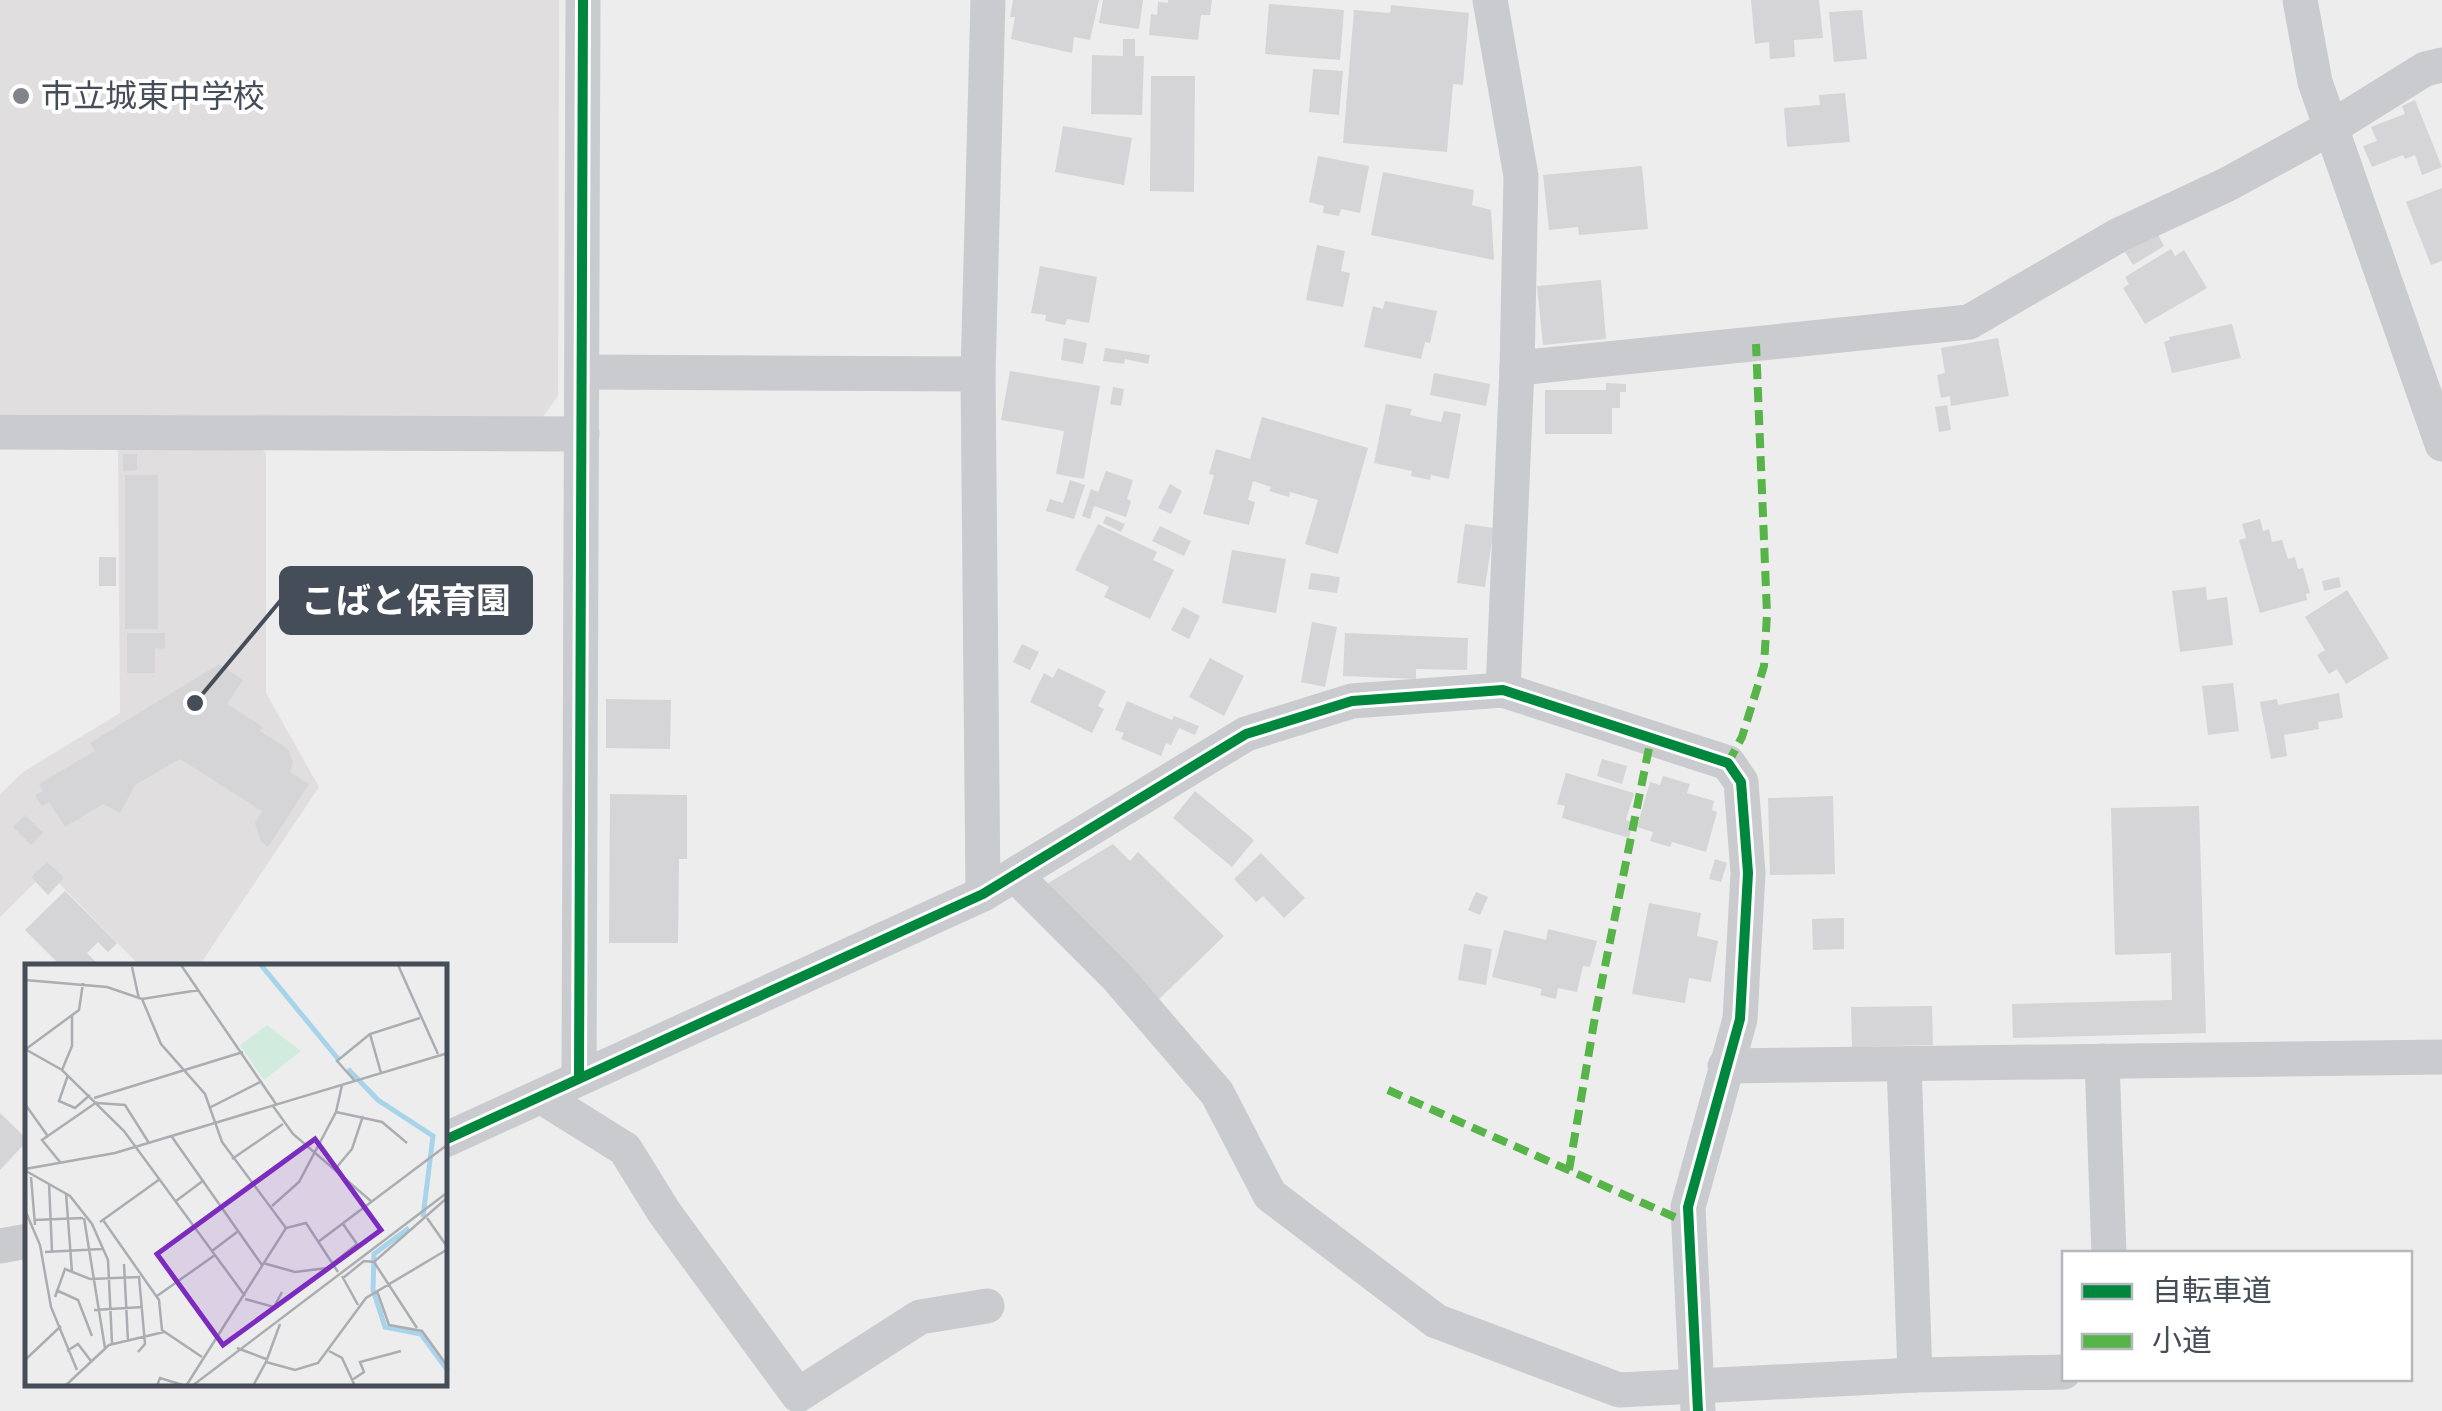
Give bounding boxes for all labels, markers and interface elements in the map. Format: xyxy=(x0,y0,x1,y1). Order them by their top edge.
place label: 市立城東中学校 xyxy=(41,77,265,115)
marker: 市立城東中学校 xyxy=(10,85,32,107)
callout: こばと保育園 xyxy=(281,568,531,633)
text: こばと保育園 xyxy=(301,580,511,622)
inset map xyxy=(25,964,448,1386)
legend xyxy=(2062,1251,2412,1381)
text: 自転車道 xyxy=(2152,1273,2272,1309)
text: 小道 xyxy=(2152,1323,2212,1359)

